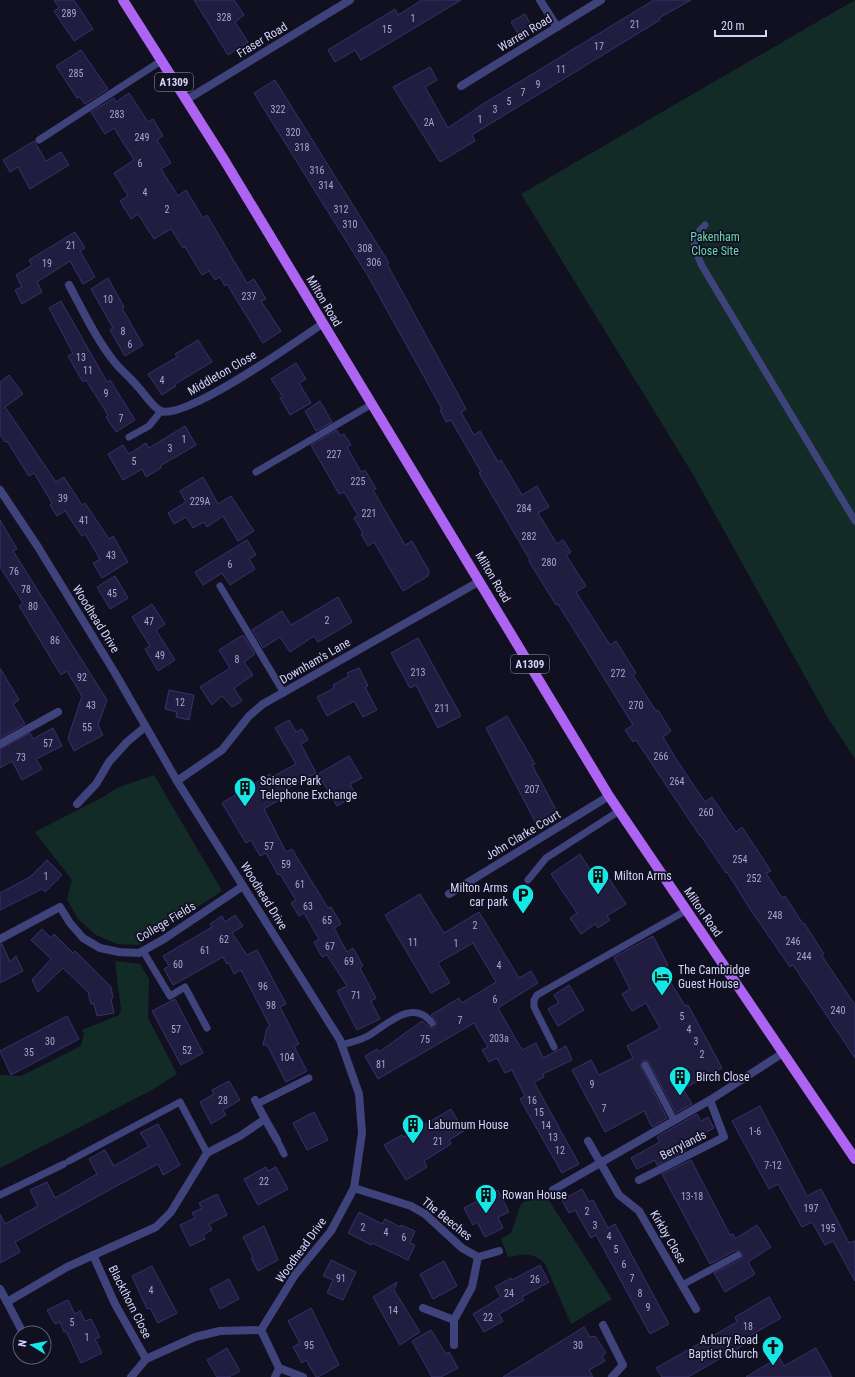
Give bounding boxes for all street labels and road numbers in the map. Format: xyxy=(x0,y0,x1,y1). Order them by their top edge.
street label: Warren Road xyxy=(496,11,554,54)
street label: Fraser Road xyxy=(234,19,290,61)
road number: A1309 xyxy=(155,73,193,91)
street label: Milton Road xyxy=(303,273,345,329)
street label: Middleton Close xyxy=(185,348,259,398)
street label: Milton Road xyxy=(472,549,514,605)
street label: Woodhead Drive xyxy=(70,583,122,656)
street label: Downham's Lane xyxy=(277,635,353,687)
road number: A1309 xyxy=(511,655,549,673)
street label: John Clarke Court xyxy=(483,807,563,863)
street label: Woodhead Drive xyxy=(238,860,290,933)
street label: Milton Road xyxy=(681,885,725,939)
street label: College Fields xyxy=(134,899,198,945)
street label: Berrylands xyxy=(657,1127,709,1163)
street label: The Beeches xyxy=(419,1194,475,1244)
street label: Kirkby Close xyxy=(647,1208,689,1266)
street label: Woodhead Drive xyxy=(273,1215,329,1285)
street label: Blackthorn Close xyxy=(106,1263,155,1341)

